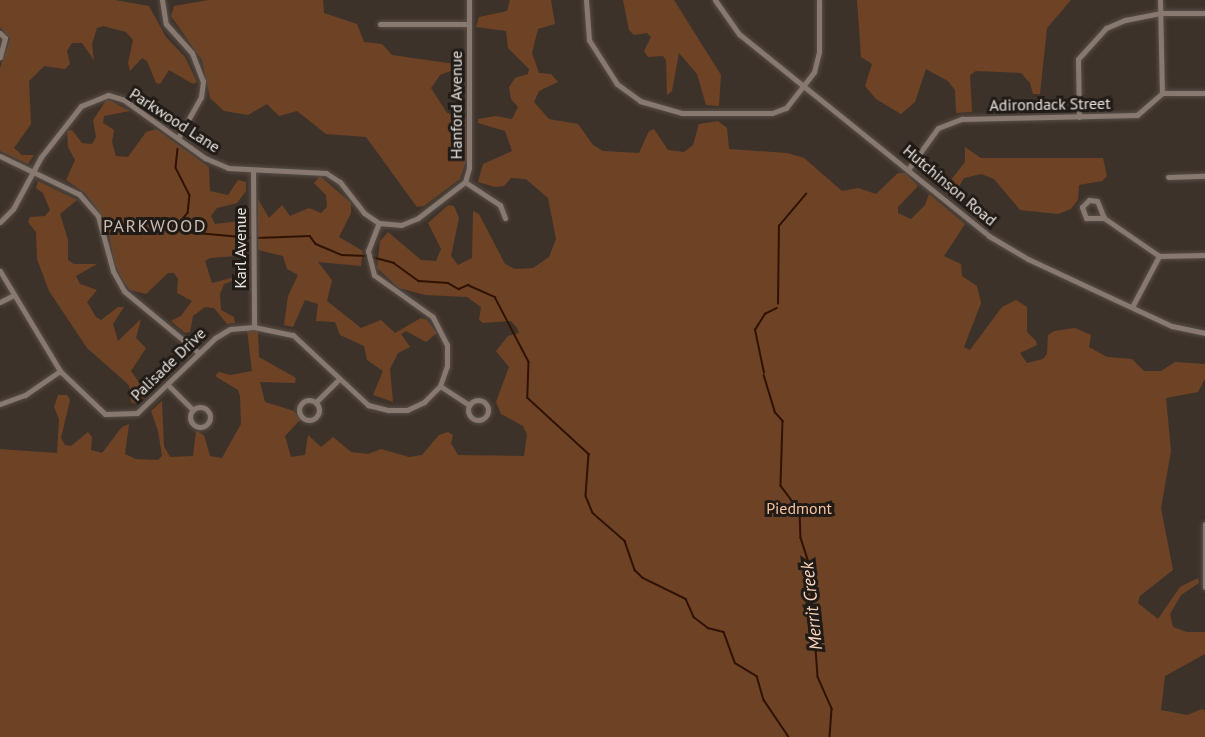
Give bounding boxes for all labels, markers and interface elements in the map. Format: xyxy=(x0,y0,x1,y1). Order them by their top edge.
street label: Hanford Avenue xyxy=(446,50,466,160)
street label: Parkwood Lane xyxy=(126,84,224,156)
street label: Adirondack Street xyxy=(989,93,1111,115)
street label: Hutchinson Road xyxy=(899,140,1001,230)
street label: Karl Avenue xyxy=(230,207,250,289)
district label: PARKWOOD xyxy=(103,215,207,237)
street label: Palisade Drive xyxy=(127,323,209,405)
park label: Piedmont xyxy=(766,498,832,518)
water label: Merrit Creek xyxy=(797,561,827,651)

